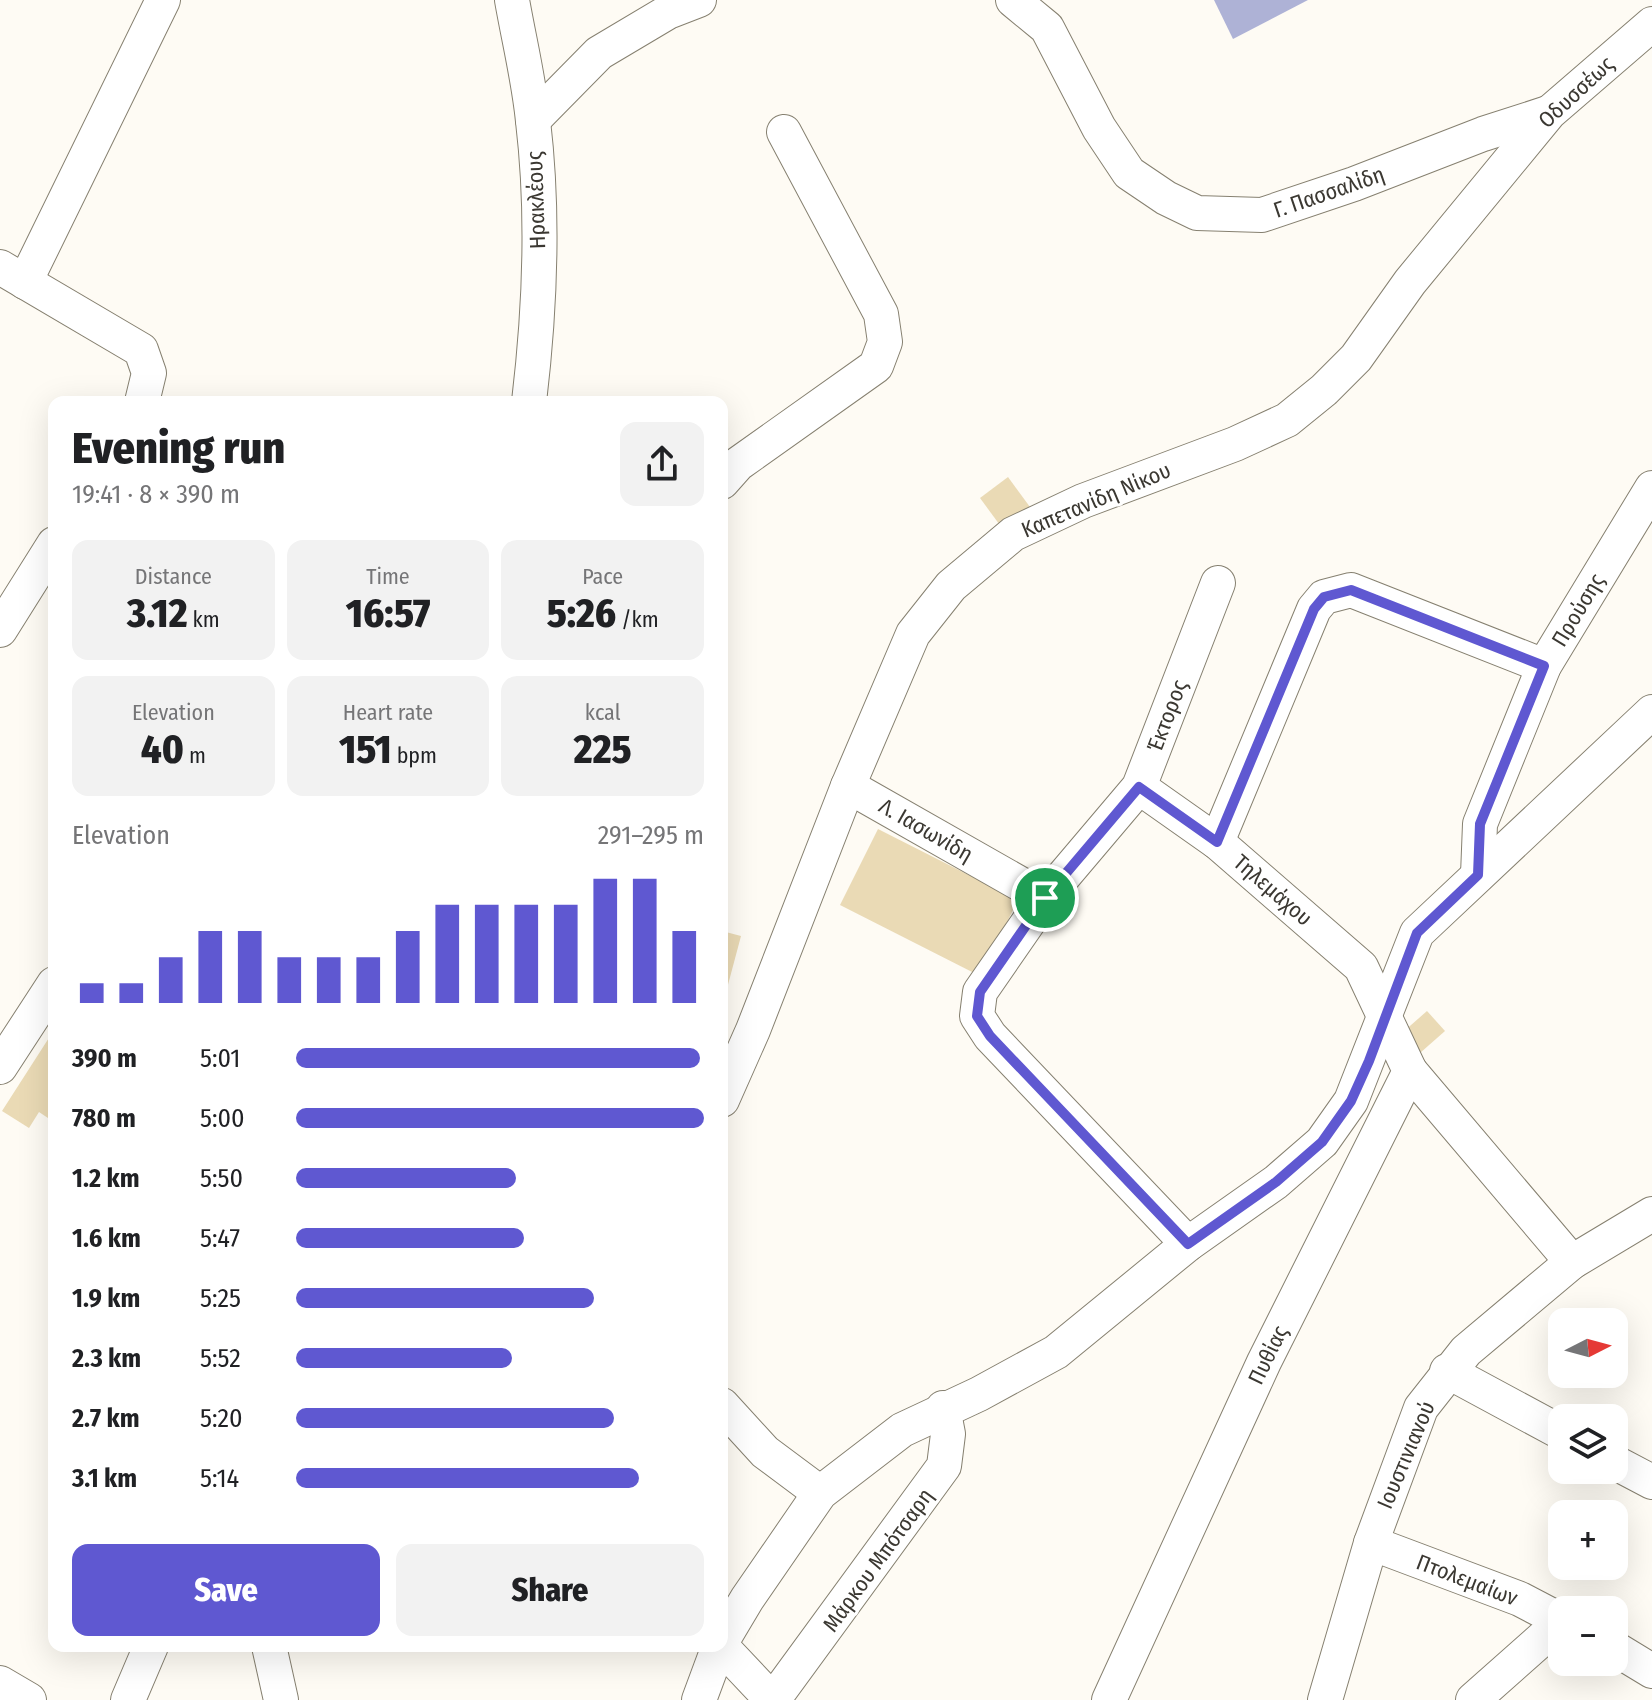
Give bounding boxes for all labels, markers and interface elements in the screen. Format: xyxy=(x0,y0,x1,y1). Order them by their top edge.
street label: Οδυσσέως xyxy=(1533,50,1619,134)
street label: Ηρακλέους xyxy=(521,151,551,249)
street label: Γ. Πασσαλίδη xyxy=(1270,160,1388,224)
text: Evening run xyxy=(72,422,285,475)
button: share xyxy=(620,422,704,506)
street label: Καπετανίδη Νίκου xyxy=(1017,456,1175,544)
text: 19:41 · 8 × 390 m xyxy=(72,479,240,510)
text: Distance xyxy=(135,563,212,590)
text: Time xyxy=(366,563,410,590)
text: Pace xyxy=(582,563,623,590)
street label: Προύσης xyxy=(1546,569,1610,651)
text: 3.12 xyxy=(127,590,187,638)
text: 16:57 xyxy=(346,590,430,638)
text: 5:26 xyxy=(547,590,616,638)
text: km xyxy=(187,606,220,633)
text: /km xyxy=(616,606,659,633)
street label: Έκτορος xyxy=(1141,676,1193,756)
text: Elevation xyxy=(132,699,215,726)
text: Heart rate xyxy=(343,699,433,726)
text: kcal xyxy=(585,699,620,726)
text: 40 xyxy=(141,726,184,774)
text: 151 xyxy=(339,726,391,774)
text: 225 xyxy=(574,726,631,774)
text: m xyxy=(184,742,206,769)
text: bpm xyxy=(391,742,437,769)
street label: Λ. Ιασωνίδη xyxy=(874,792,978,868)
text: Elevation xyxy=(72,820,170,851)
text: 291–295 m xyxy=(598,820,704,851)
street label: Τηλεμάχου xyxy=(1228,849,1318,931)
pin xyxy=(1011,864,1079,932)
icon: arrive xyxy=(1023,876,1067,920)
text: 390 m xyxy=(72,1043,137,1074)
text: 5:01 xyxy=(200,1043,240,1074)
text: 780 m xyxy=(72,1103,136,1134)
text: 5:00 xyxy=(200,1103,245,1134)
text: 1.2 km xyxy=(72,1163,139,1194)
text: 5:50 xyxy=(200,1163,243,1194)
text: 1.6 km xyxy=(72,1223,141,1254)
text: 5:47 xyxy=(200,1223,240,1254)
text: 1.9 km xyxy=(72,1283,140,1314)
text: 5:25 xyxy=(200,1283,241,1314)
north arrow xyxy=(1548,1308,1628,1388)
map controls xyxy=(1548,1308,1628,1676)
street label: Πυθίας xyxy=(1242,1321,1294,1389)
text: 2.3 km xyxy=(72,1343,141,1374)
text: 5:52 xyxy=(200,1343,241,1374)
street label: Ιουστινιανού xyxy=(1371,1397,1441,1513)
text: 2.7 km xyxy=(72,1403,140,1434)
text: 5:20 xyxy=(200,1403,242,1434)
button: layers xyxy=(1548,1404,1628,1484)
text: 3.1 km xyxy=(72,1463,137,1494)
text: 5:14 xyxy=(200,1463,239,1494)
street label: Μάρκου Μπότσαρη xyxy=(817,1483,939,1637)
button: + xyxy=(1548,1500,1628,1580)
button: Save xyxy=(72,1544,380,1636)
button: Share xyxy=(396,1544,704,1636)
street label: Πτολεμαίων xyxy=(1413,1548,1522,1612)
button: − xyxy=(1548,1596,1628,1676)

